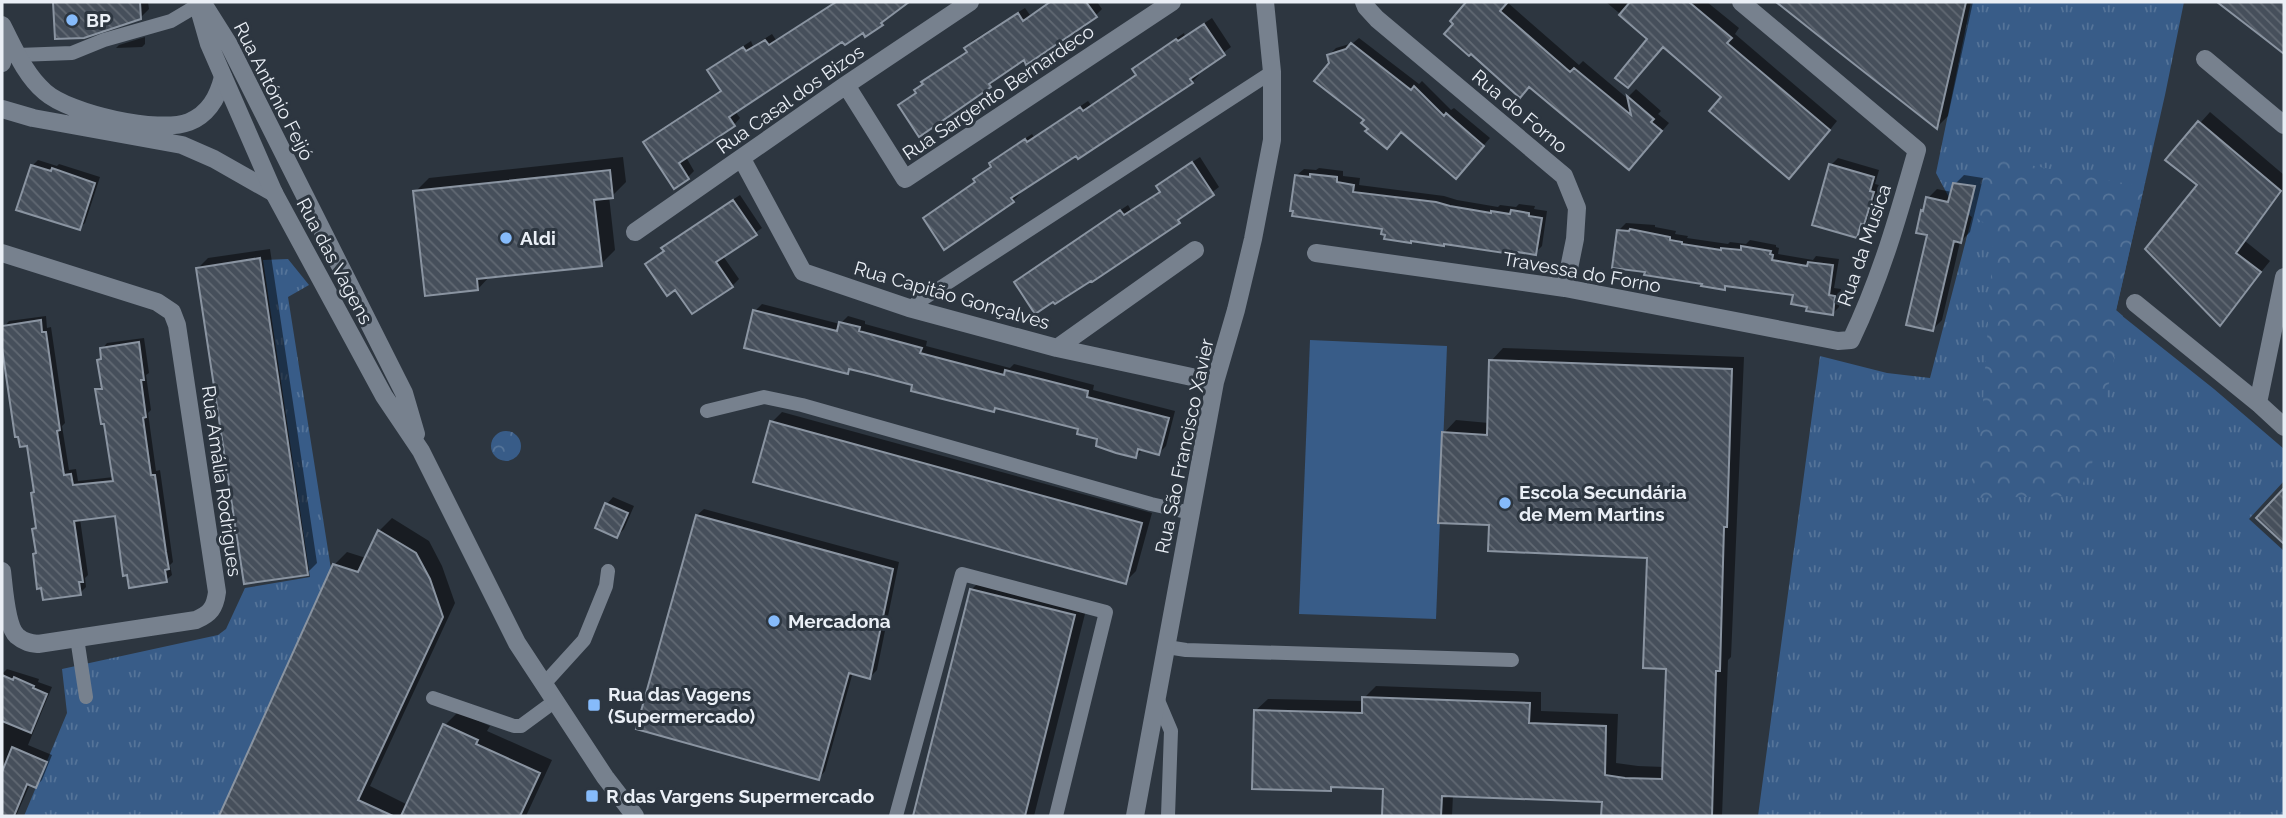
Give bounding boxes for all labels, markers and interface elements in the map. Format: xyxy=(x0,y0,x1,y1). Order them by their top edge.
place label: BP xyxy=(86,9,111,31)
marker: BP xyxy=(64,12,80,28)
street label: Rua António Feijó xyxy=(230,18,318,164)
street label: Rua Sargento Bernardeco xyxy=(898,20,1098,164)
street label: Rua Casal dos Bizos xyxy=(712,40,868,158)
street label: Rua do Forno xyxy=(1468,65,1572,157)
street label: Rua da Musica xyxy=(1833,181,1895,309)
street label: Rua das Vagens xyxy=(292,194,378,328)
place label: Aldi xyxy=(520,227,556,249)
marker: Aldi xyxy=(498,230,514,246)
street label: Travessa do Forno xyxy=(1501,247,1663,297)
street label: Rua Capitão Gonçalves xyxy=(852,257,1052,333)
street label: Rua São Francisco Xavier xyxy=(1150,336,1218,556)
street label: Rua Amália Rodrigues xyxy=(198,384,246,578)
place label: Escola Secundária de Mem Martins xyxy=(1519,481,1687,525)
marker: Escola Secundária de Mem Martins xyxy=(1497,495,1513,511)
place label: Mercadona xyxy=(788,610,891,632)
marker: Mercadona xyxy=(766,613,782,629)
place label: Rua das Vagens (Supermercado) xyxy=(608,683,755,727)
marker: Rua das Vagens (Supermercado) xyxy=(586,697,602,713)
place label: R das Vargens Supermercado xyxy=(606,785,874,807)
marker: R das Vargens Supermercado xyxy=(584,788,600,804)

